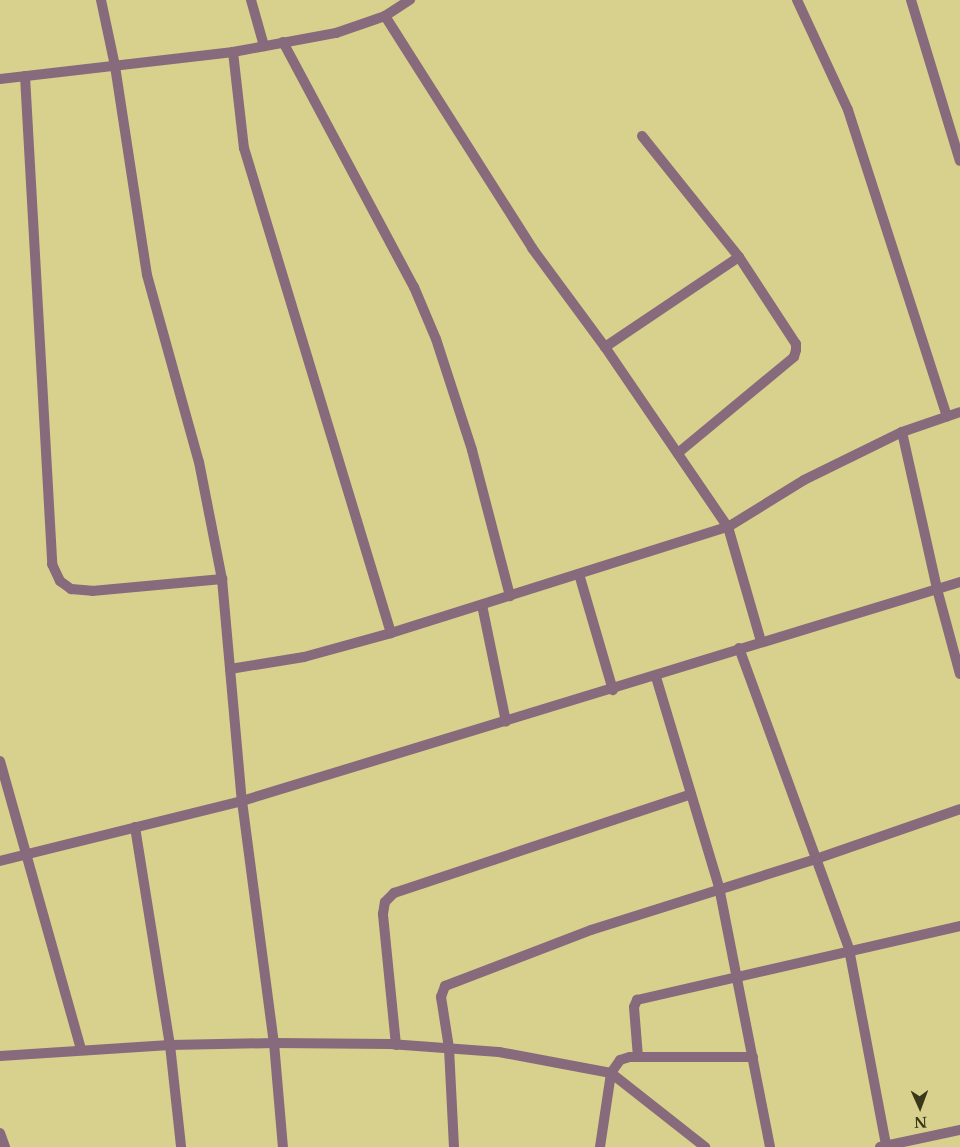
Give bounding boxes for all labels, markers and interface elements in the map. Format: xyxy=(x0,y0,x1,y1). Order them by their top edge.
north arrow xyxy=(895,1082,945,1132)
text: N xyxy=(914,1113,927,1131)

